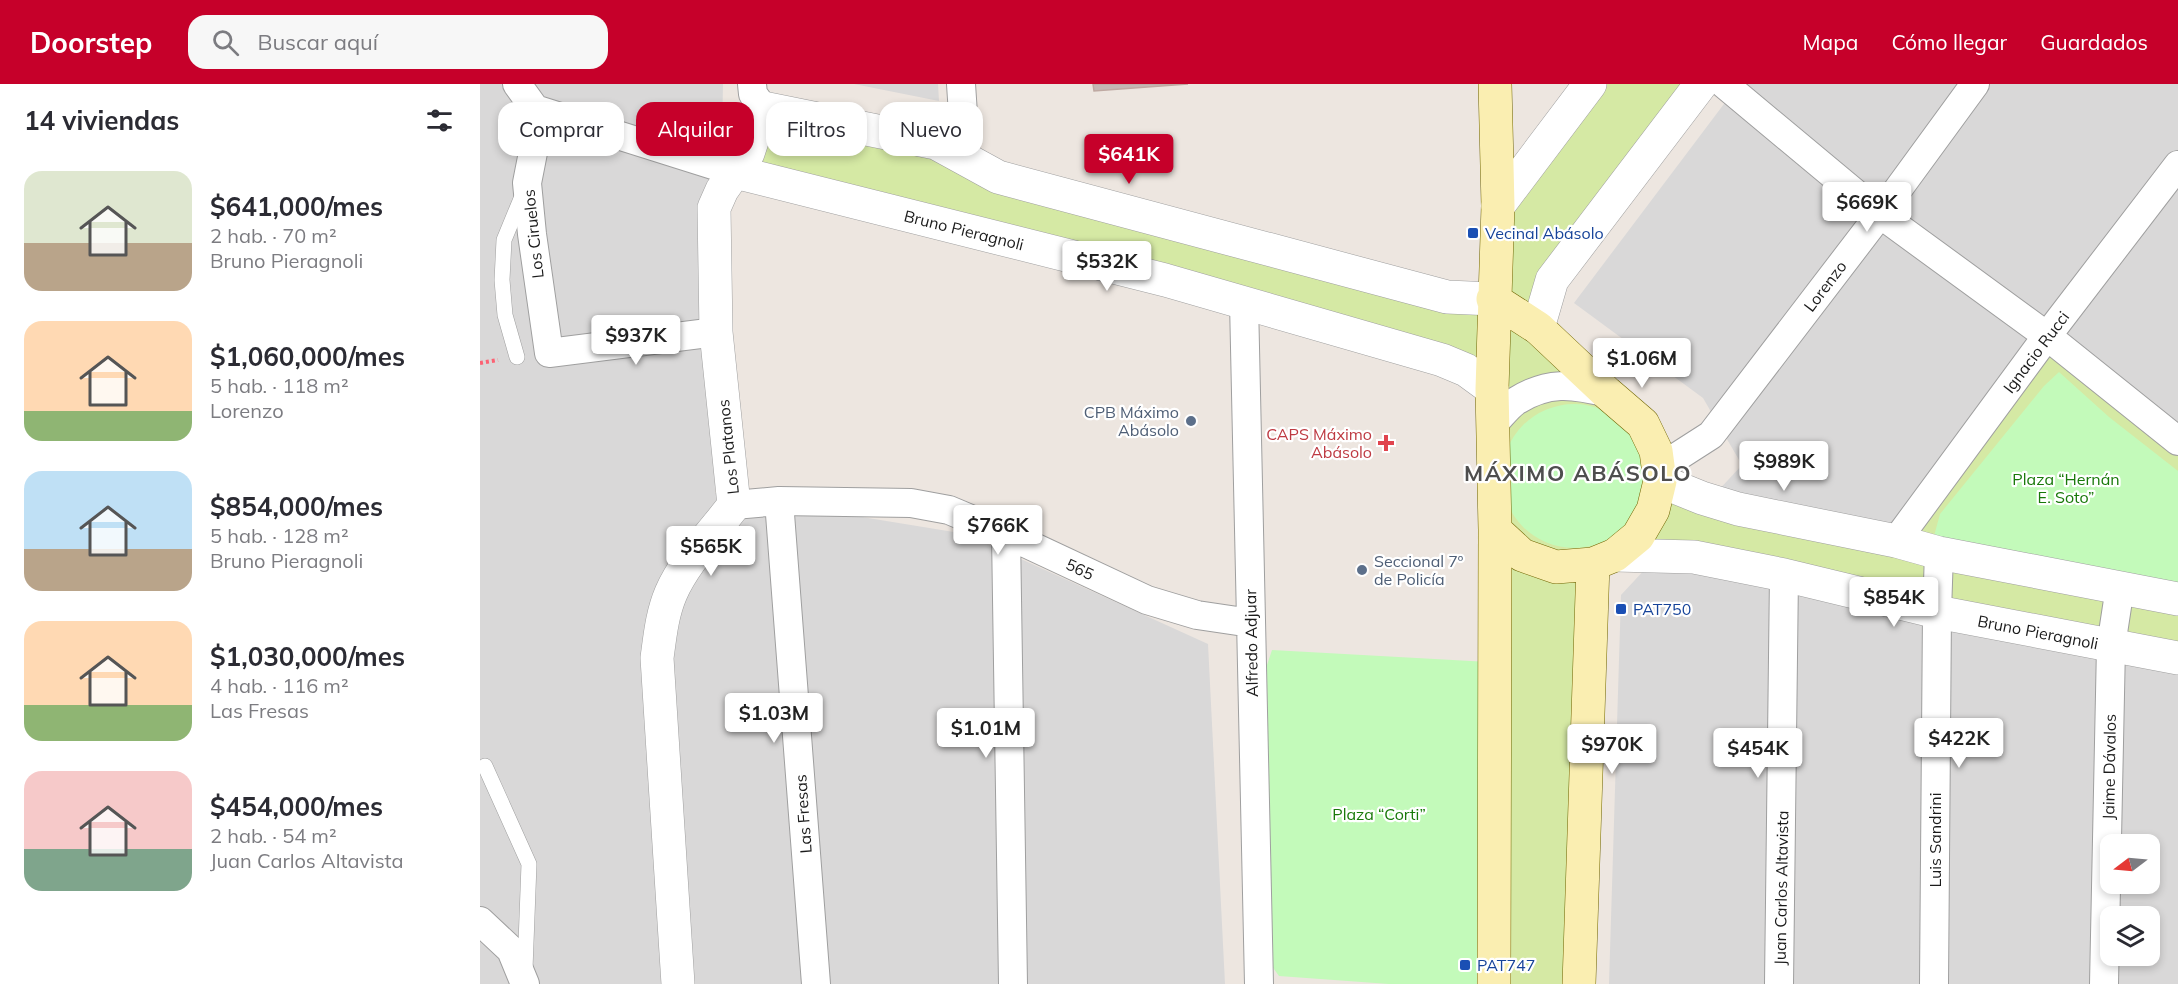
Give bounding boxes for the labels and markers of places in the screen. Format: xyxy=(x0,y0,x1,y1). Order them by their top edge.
pin: $641K xyxy=(1087,134,1171,185)
pin: $669K xyxy=(1825,182,1909,233)
place label: Vecinal Abásolo xyxy=(1485,223,1604,243)
marker: Vecinal Abásolo xyxy=(1466,226,1480,240)
pin: $532K xyxy=(1065,241,1149,292)
pin: $937K xyxy=(594,315,678,366)
pin: $1.06M xyxy=(1593,338,1691,389)
place label: CPB Máximo Abásolo xyxy=(1084,402,1179,440)
marker: CPB Máximo Abásolo xyxy=(1184,414,1198,428)
place label: CAPS Máximo Abásolo xyxy=(1266,424,1372,462)
marker: CAPS Máximo Abásolo xyxy=(1377,434,1395,452)
pin: $989K xyxy=(1742,441,1826,492)
pin: $766K xyxy=(956,505,1040,556)
pin: $565K xyxy=(669,526,753,577)
place label: Seccional 7º de Policía xyxy=(1374,551,1464,589)
marker: Seccional 7º de Policía xyxy=(1355,563,1369,577)
pin: $854K xyxy=(1852,577,1936,628)
place label: PAT750 xyxy=(1633,599,1691,619)
marker: PAT750 xyxy=(1614,602,1628,616)
pin: $1.03M xyxy=(725,693,823,744)
pin: $1.01M xyxy=(937,708,1035,759)
pin: $422K xyxy=(1917,718,2001,769)
pin: $970K xyxy=(1570,724,1654,775)
pin: $454K xyxy=(1716,728,1800,779)
place label: PAT747 xyxy=(1477,955,1535,975)
marker: PAT747 xyxy=(1458,958,1472,972)

